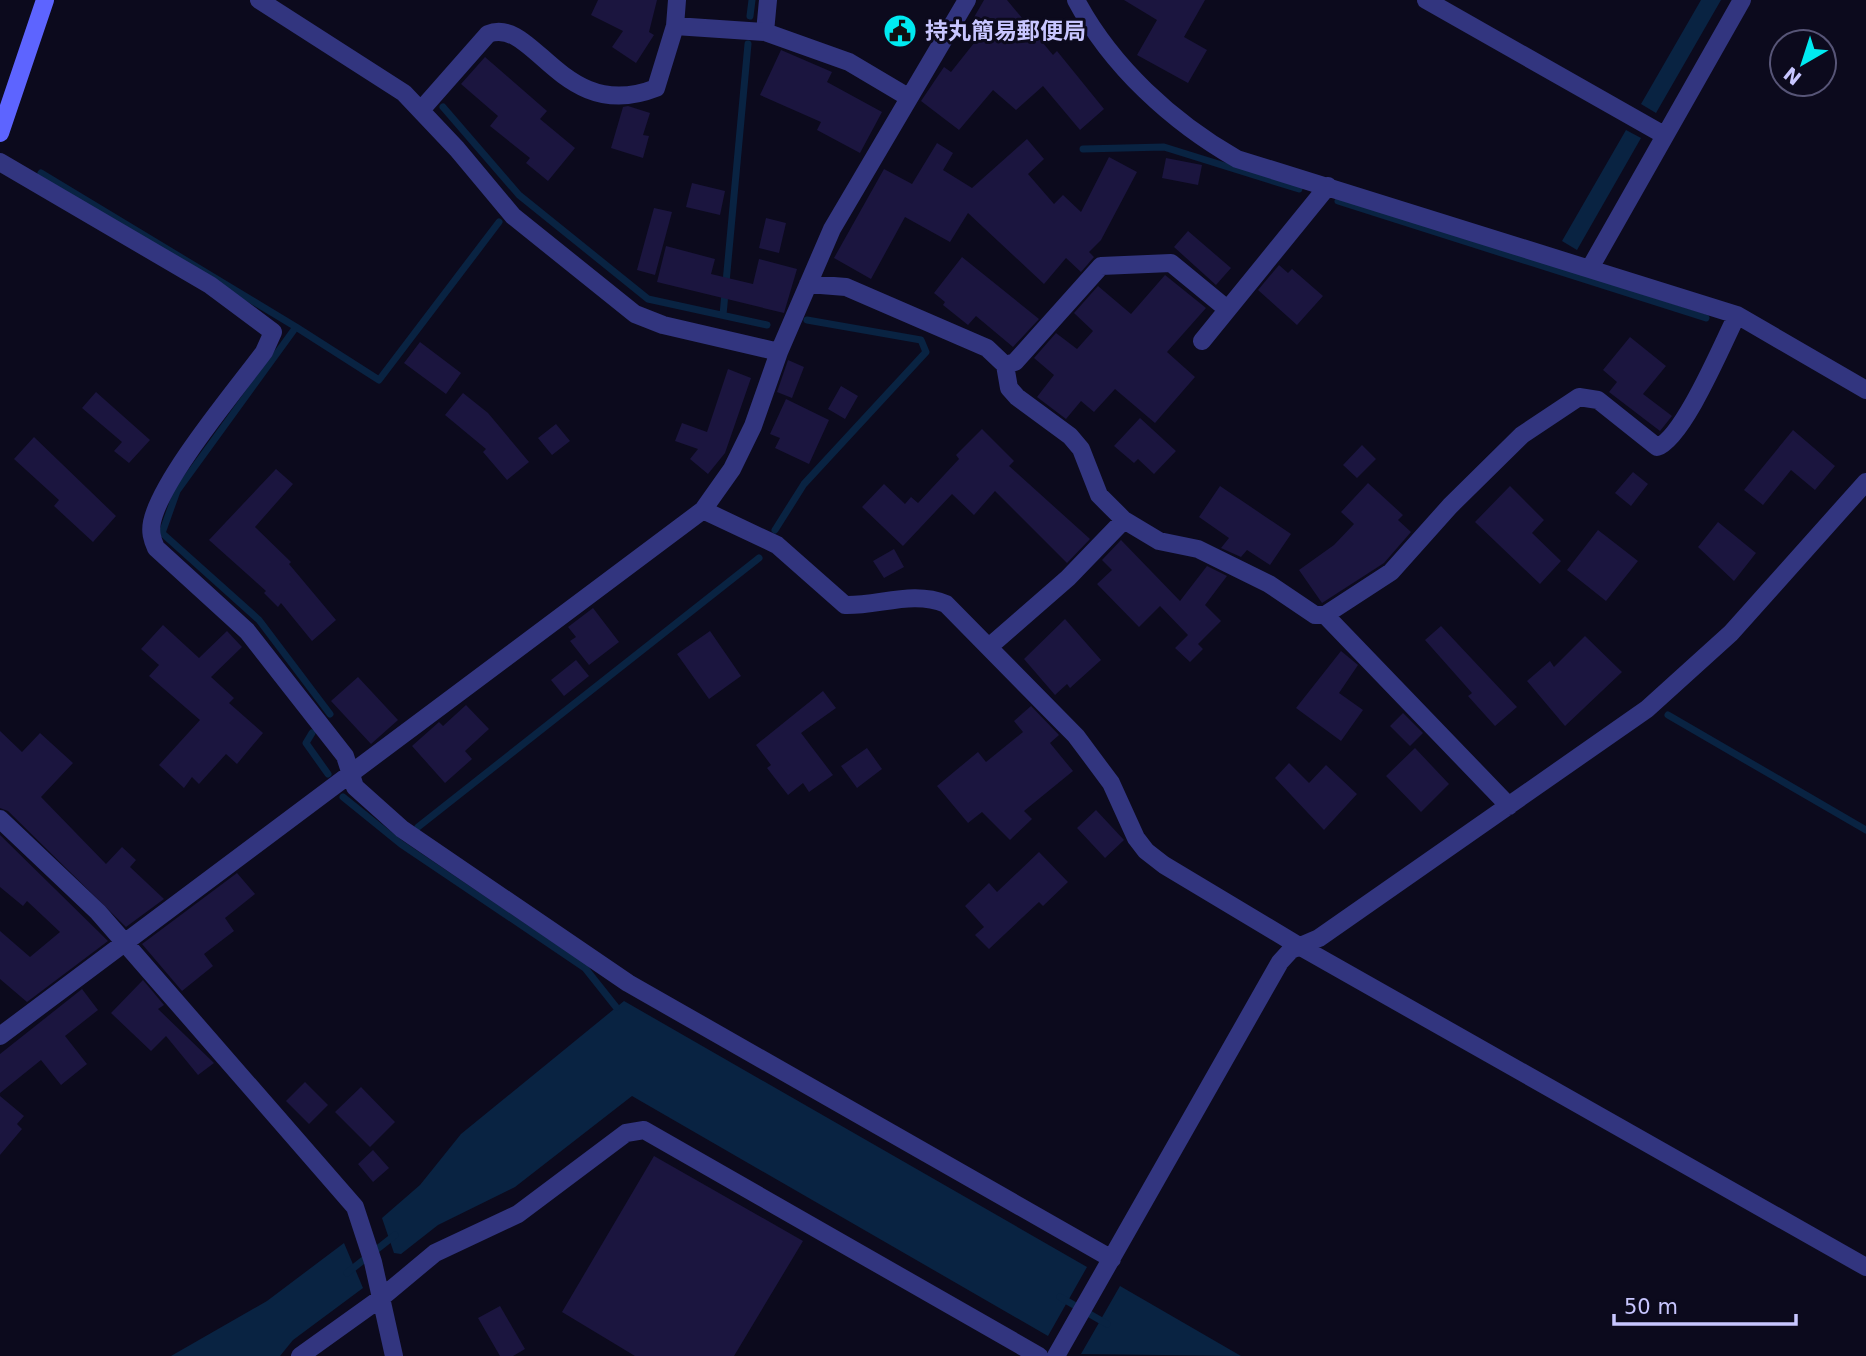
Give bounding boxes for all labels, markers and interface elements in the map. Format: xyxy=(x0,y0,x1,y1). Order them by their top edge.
public building icon: 持丸簡易郵便局 xyxy=(881,12,919,50)
place label: 持丸簡易郵便局 xyxy=(925,18,1086,44)
north arrow xyxy=(1768,28,1838,98)
text: N xyxy=(1779,63,1805,90)
scale bar xyxy=(1614,1282,1796,1326)
text: 50 m xyxy=(1624,1295,1678,1319)

